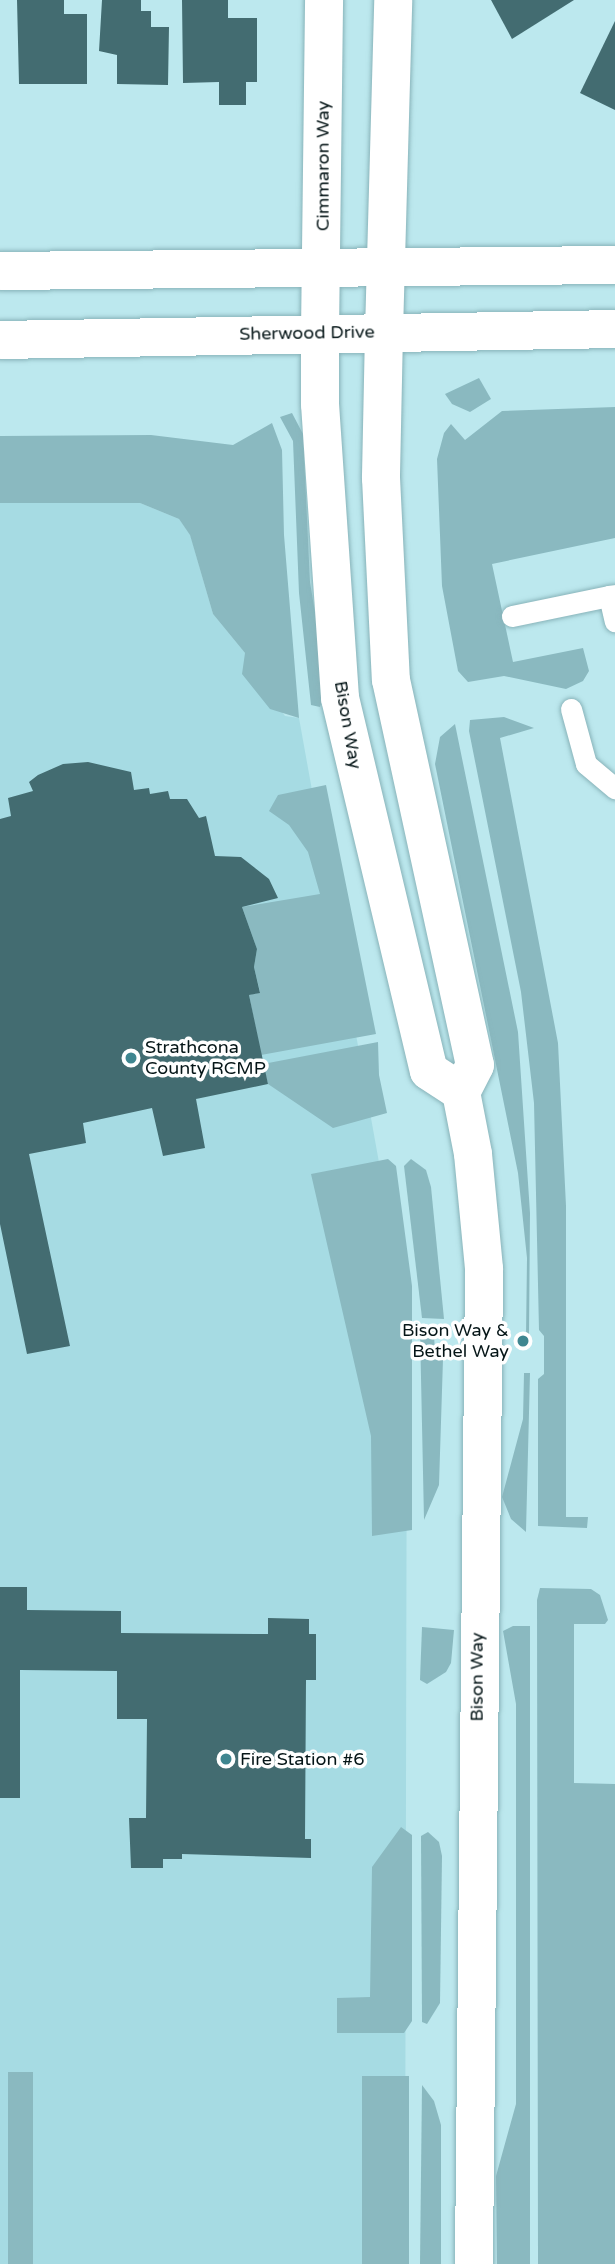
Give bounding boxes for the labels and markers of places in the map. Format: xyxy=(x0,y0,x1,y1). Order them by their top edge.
place label: Strathcona County RCMP xyxy=(145,1037,266,1080)
marker: Strathcona County RCMP xyxy=(123,1050,139,1066)
place label: Bison Way & Bethel Way xyxy=(402,1320,509,1362)
marker: Bison Way & Bethel Way xyxy=(515,1333,531,1349)
place label: Fire Station #6 xyxy=(240,1748,364,1770)
marker: Fire Station #6 xyxy=(218,1751,234,1767)

